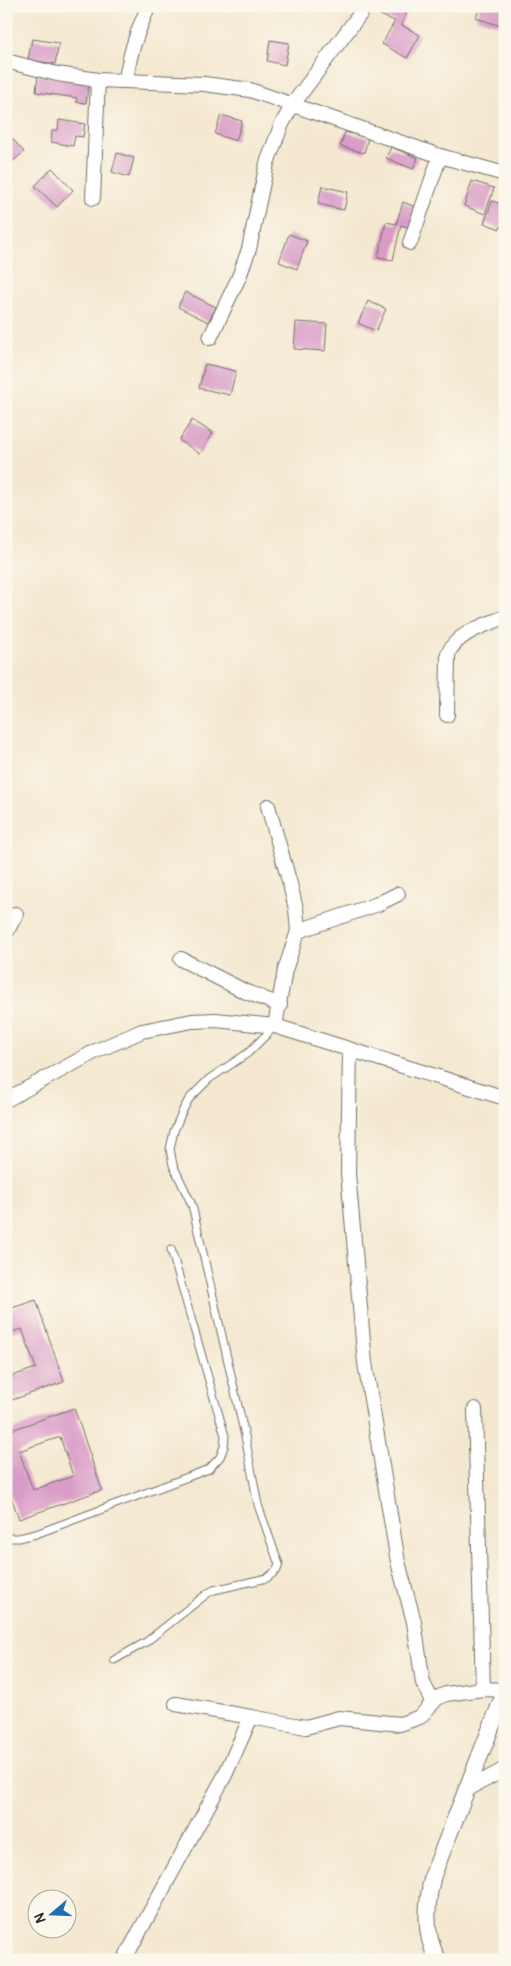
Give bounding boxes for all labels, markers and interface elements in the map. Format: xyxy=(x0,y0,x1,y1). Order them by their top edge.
north arrow xyxy=(28,1888,78,1938)
text: N xyxy=(31,1911,50,1925)

